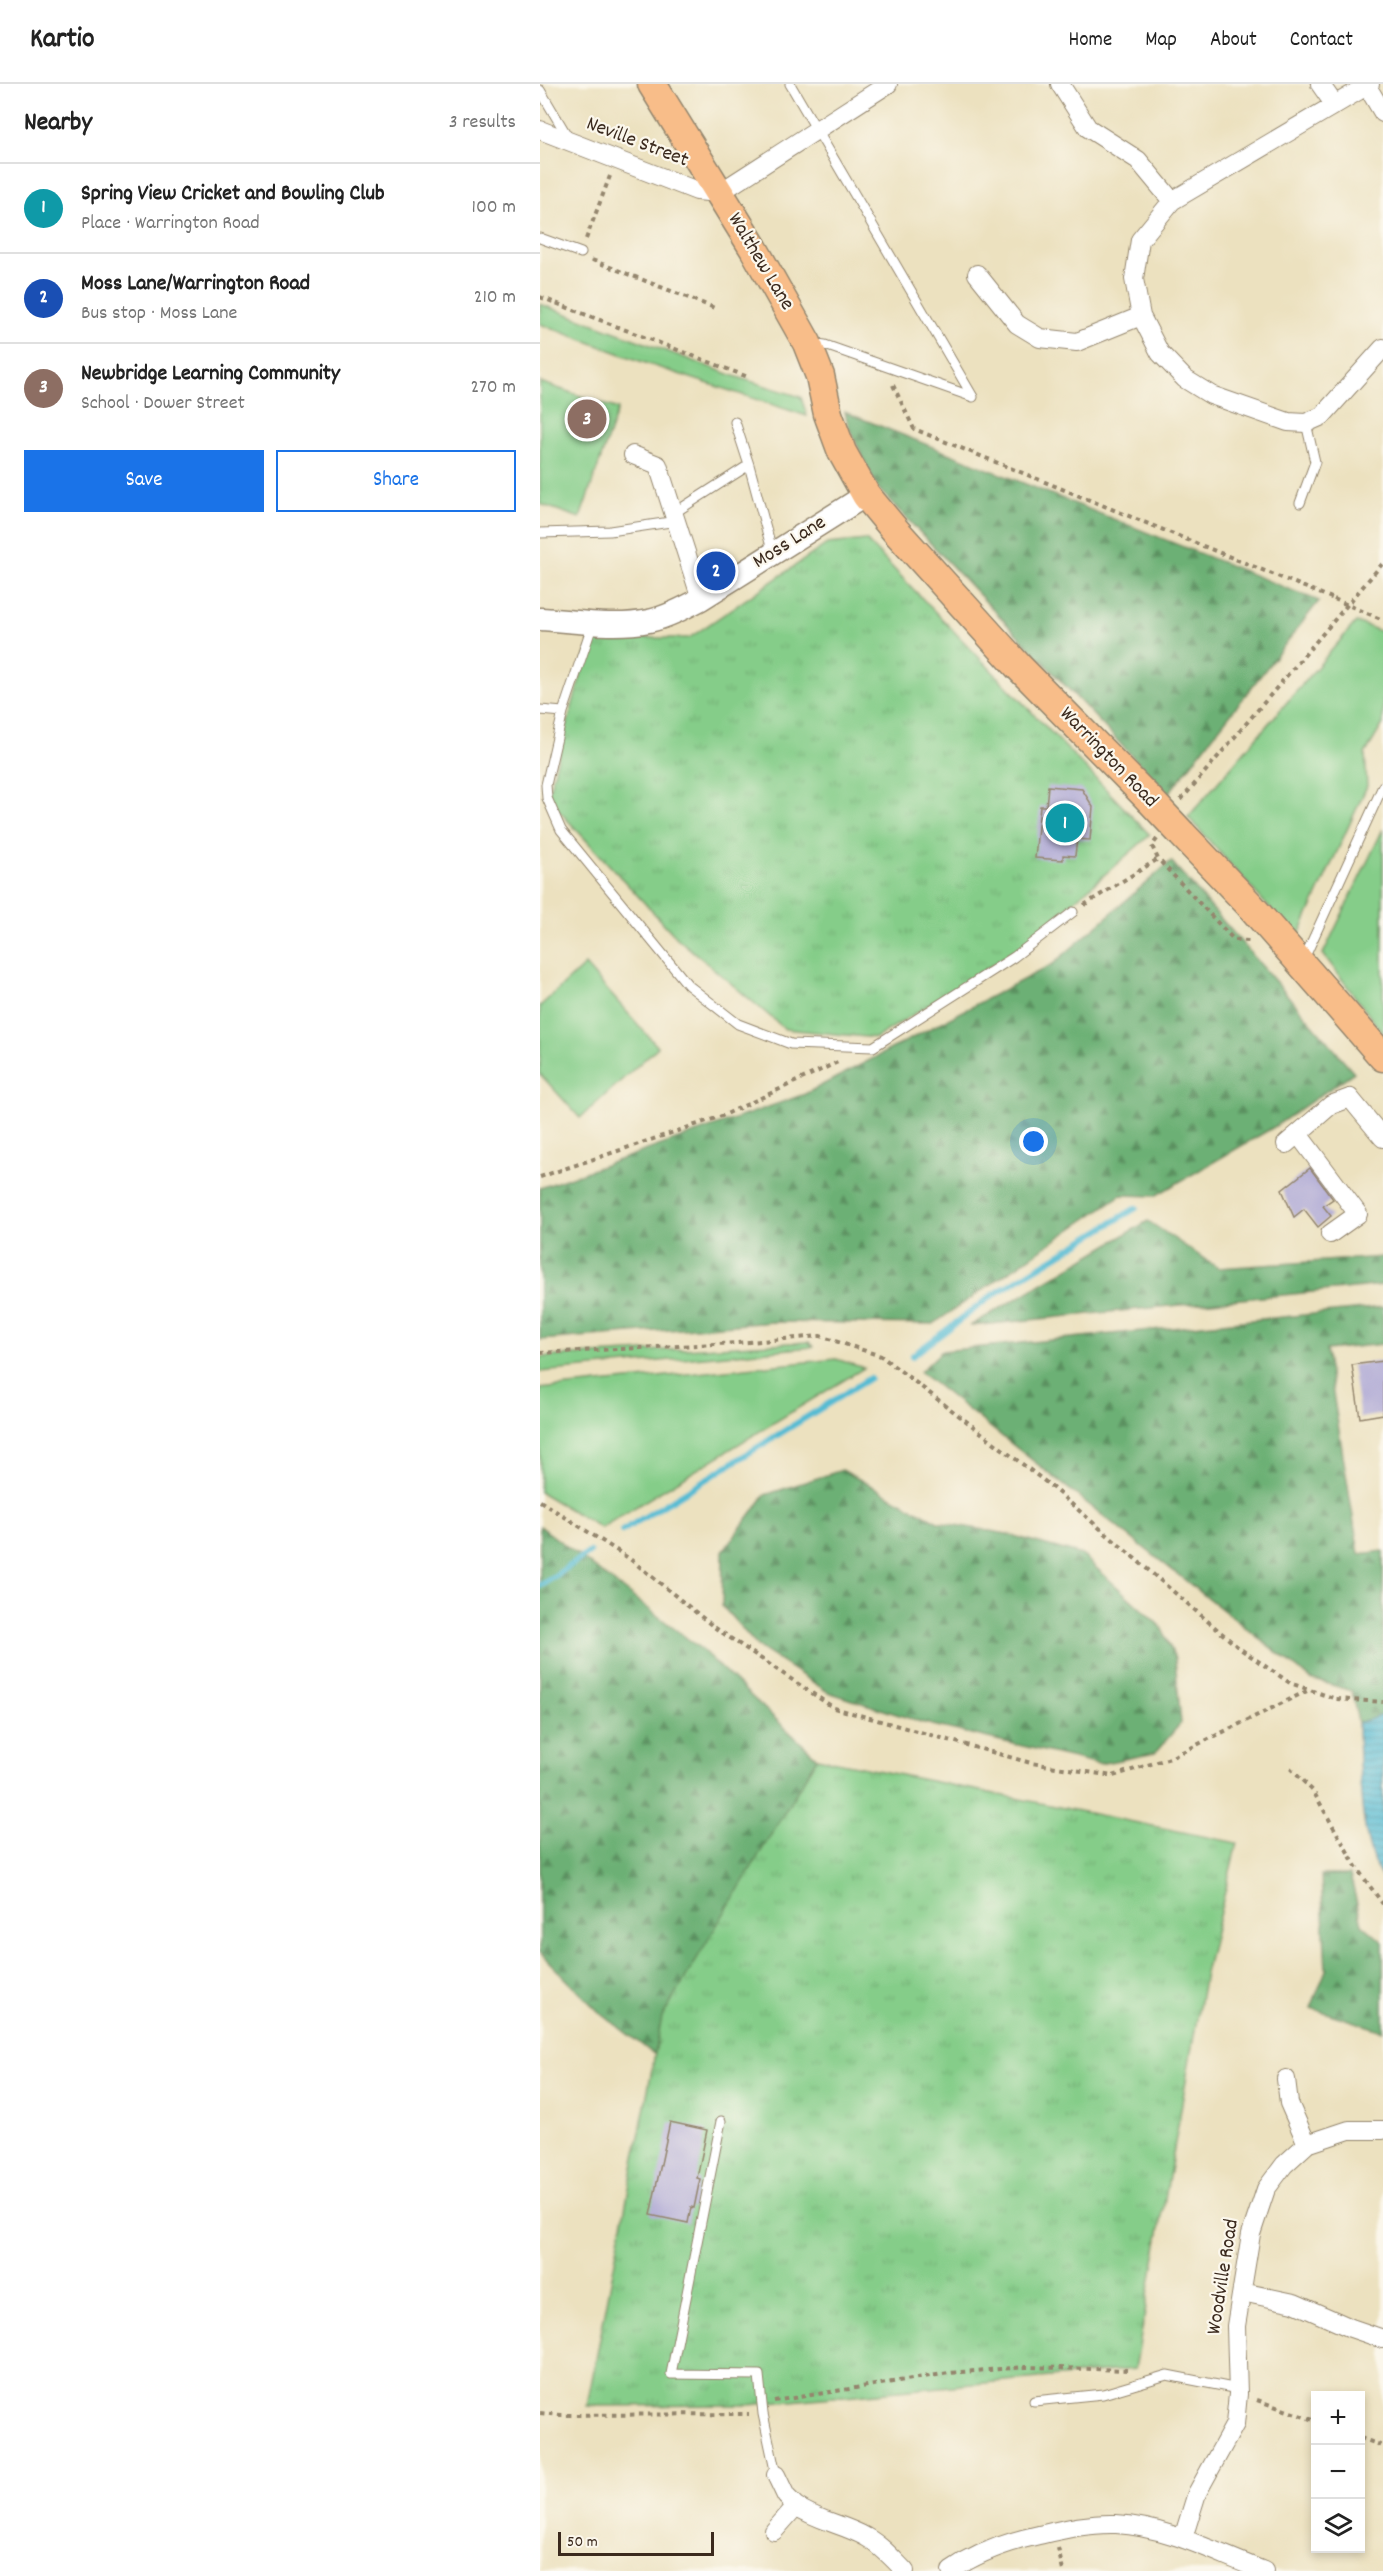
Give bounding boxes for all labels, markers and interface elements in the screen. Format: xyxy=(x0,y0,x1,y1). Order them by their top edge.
text: Kartio xyxy=(30,21,94,61)
text: Home xyxy=(1068,26,1112,56)
text: Map xyxy=(1145,26,1177,56)
text: About xyxy=(1210,26,1257,56)
text: Contact xyxy=(1290,26,1353,56)
text: Nearby xyxy=(24,105,92,142)
text: 3 results xyxy=(449,109,516,137)
street label: Neville Street xyxy=(582,110,693,176)
text: Spring View Cricket and Bowling Club xyxy=(81,179,385,210)
text: 1 xyxy=(41,194,46,222)
text: 100 m xyxy=(472,194,516,222)
street label: Walthew Lane xyxy=(719,207,801,317)
text: Place · Warrington Road xyxy=(81,210,260,238)
text: Moss Lane/Warrington Road xyxy=(81,269,310,300)
text: 2 xyxy=(39,284,48,312)
text: 210 m xyxy=(474,284,516,312)
text: Bus stop · Moss Lane xyxy=(81,300,237,328)
text: Newbridge Learning Community xyxy=(81,359,340,390)
text: 3 xyxy=(39,374,48,402)
text: 270 m xyxy=(470,374,516,402)
text: School · Dower Street xyxy=(81,390,245,418)
pin: 3 xyxy=(568,396,606,442)
button: Save xyxy=(24,450,264,512)
button: Share xyxy=(276,450,516,512)
street label: Moss Lane xyxy=(747,509,833,577)
pin: 2 xyxy=(696,548,735,594)
street label: Warrington Road xyxy=(1052,700,1164,816)
pin: 1 xyxy=(1046,800,1084,846)
your location xyxy=(1019,1127,1048,1156)
street label: Woodville Road xyxy=(1200,2217,1248,2337)
map controls xyxy=(1311,2391,1365,2553)
button: + xyxy=(1311,2391,1365,2445)
button: − xyxy=(1311,2445,1365,2499)
button: layers xyxy=(1311,2499,1365,2553)
scale bar xyxy=(558,2529,714,2556)
text: 50 m xyxy=(567,2531,598,2554)

